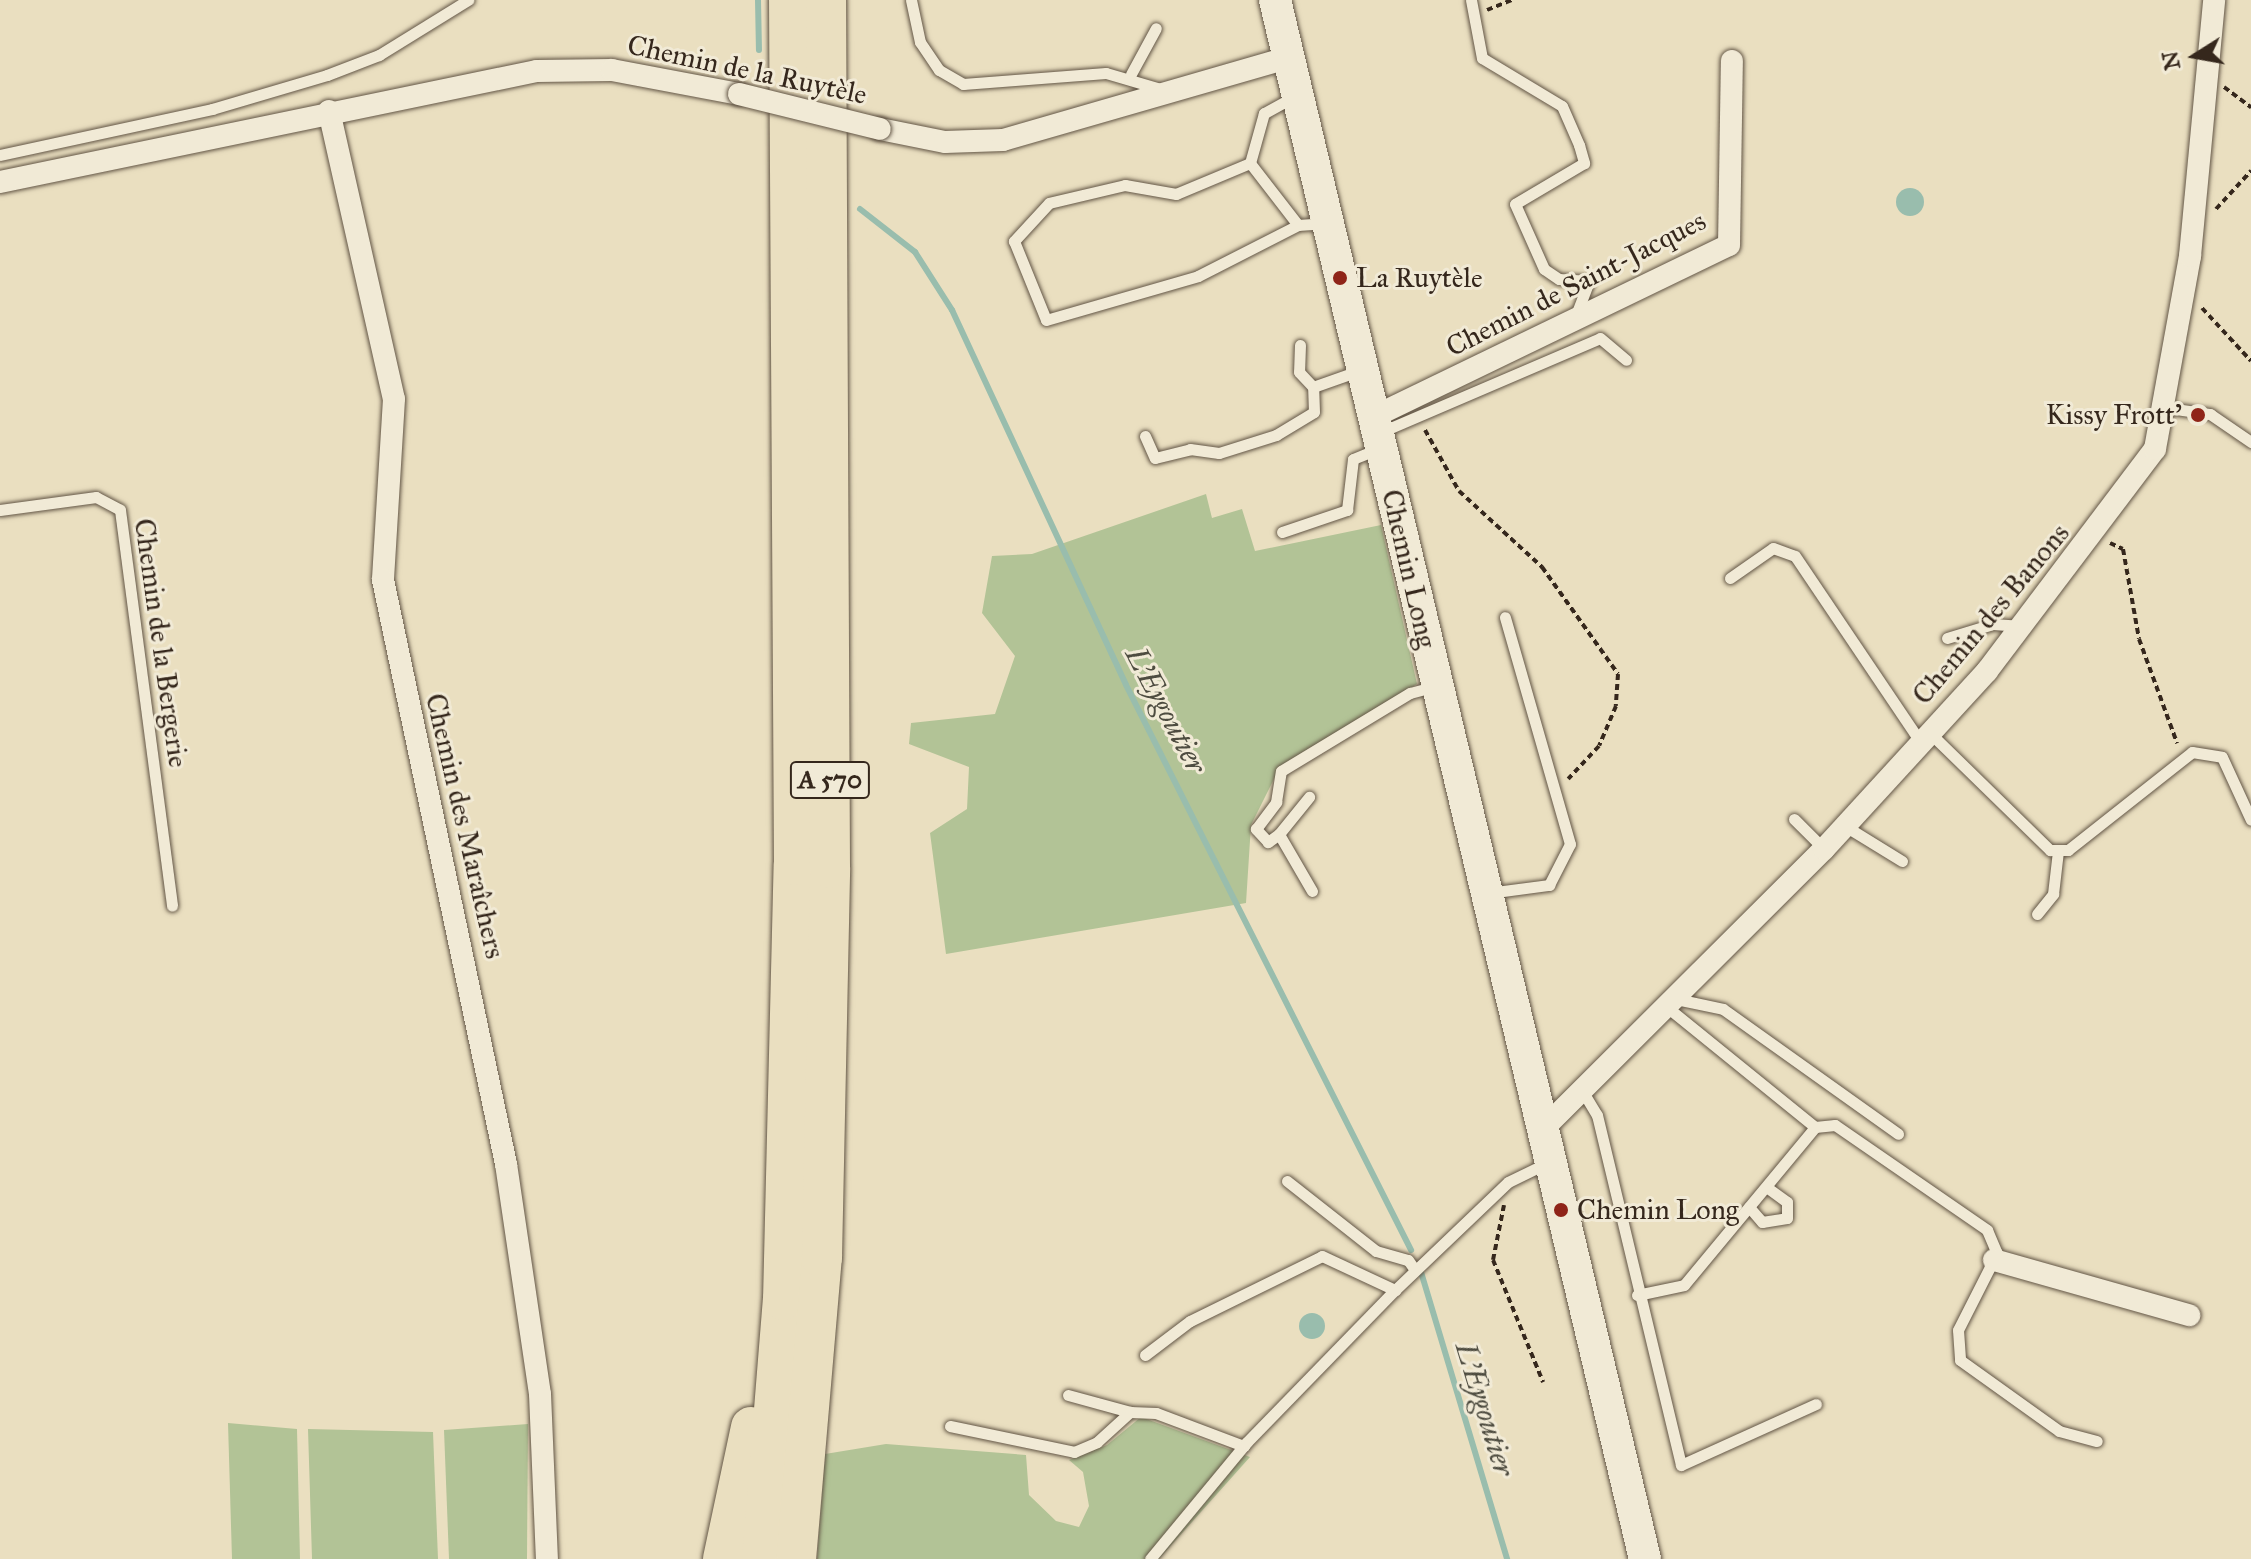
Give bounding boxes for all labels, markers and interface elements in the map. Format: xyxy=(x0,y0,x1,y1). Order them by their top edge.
north arrow xyxy=(2155,16,2235,96)
street label: Chemin de la Ruytèle xyxy=(624,28,870,112)
text: N xyxy=(2156,49,2186,72)
street label: Chemin de Saint-Jacques xyxy=(1441,204,1711,364)
place label: La Ruytèle xyxy=(1356,261,1483,295)
marker: La Ruytèle xyxy=(1331,269,1349,287)
place label: Kissy Frott' xyxy=(2046,398,2182,432)
marker: Kissy Frott' xyxy=(2189,406,2207,424)
street label: Chemin Long xyxy=(1374,486,1444,652)
street label: Chemin de la Bergerie xyxy=(127,516,195,770)
street label: Chemin des Banons xyxy=(1906,517,2076,711)
water label: L'Eygoutier xyxy=(1118,640,1214,780)
street label: Chemin des Maraîchers xyxy=(418,690,512,962)
road number: A 570 xyxy=(788,758,872,802)
place label: Chemin Long xyxy=(1577,1193,1739,1227)
marker: Chemin Long xyxy=(1552,1201,1570,1219)
water label: L'Eygoutier xyxy=(1448,1338,1522,1480)

